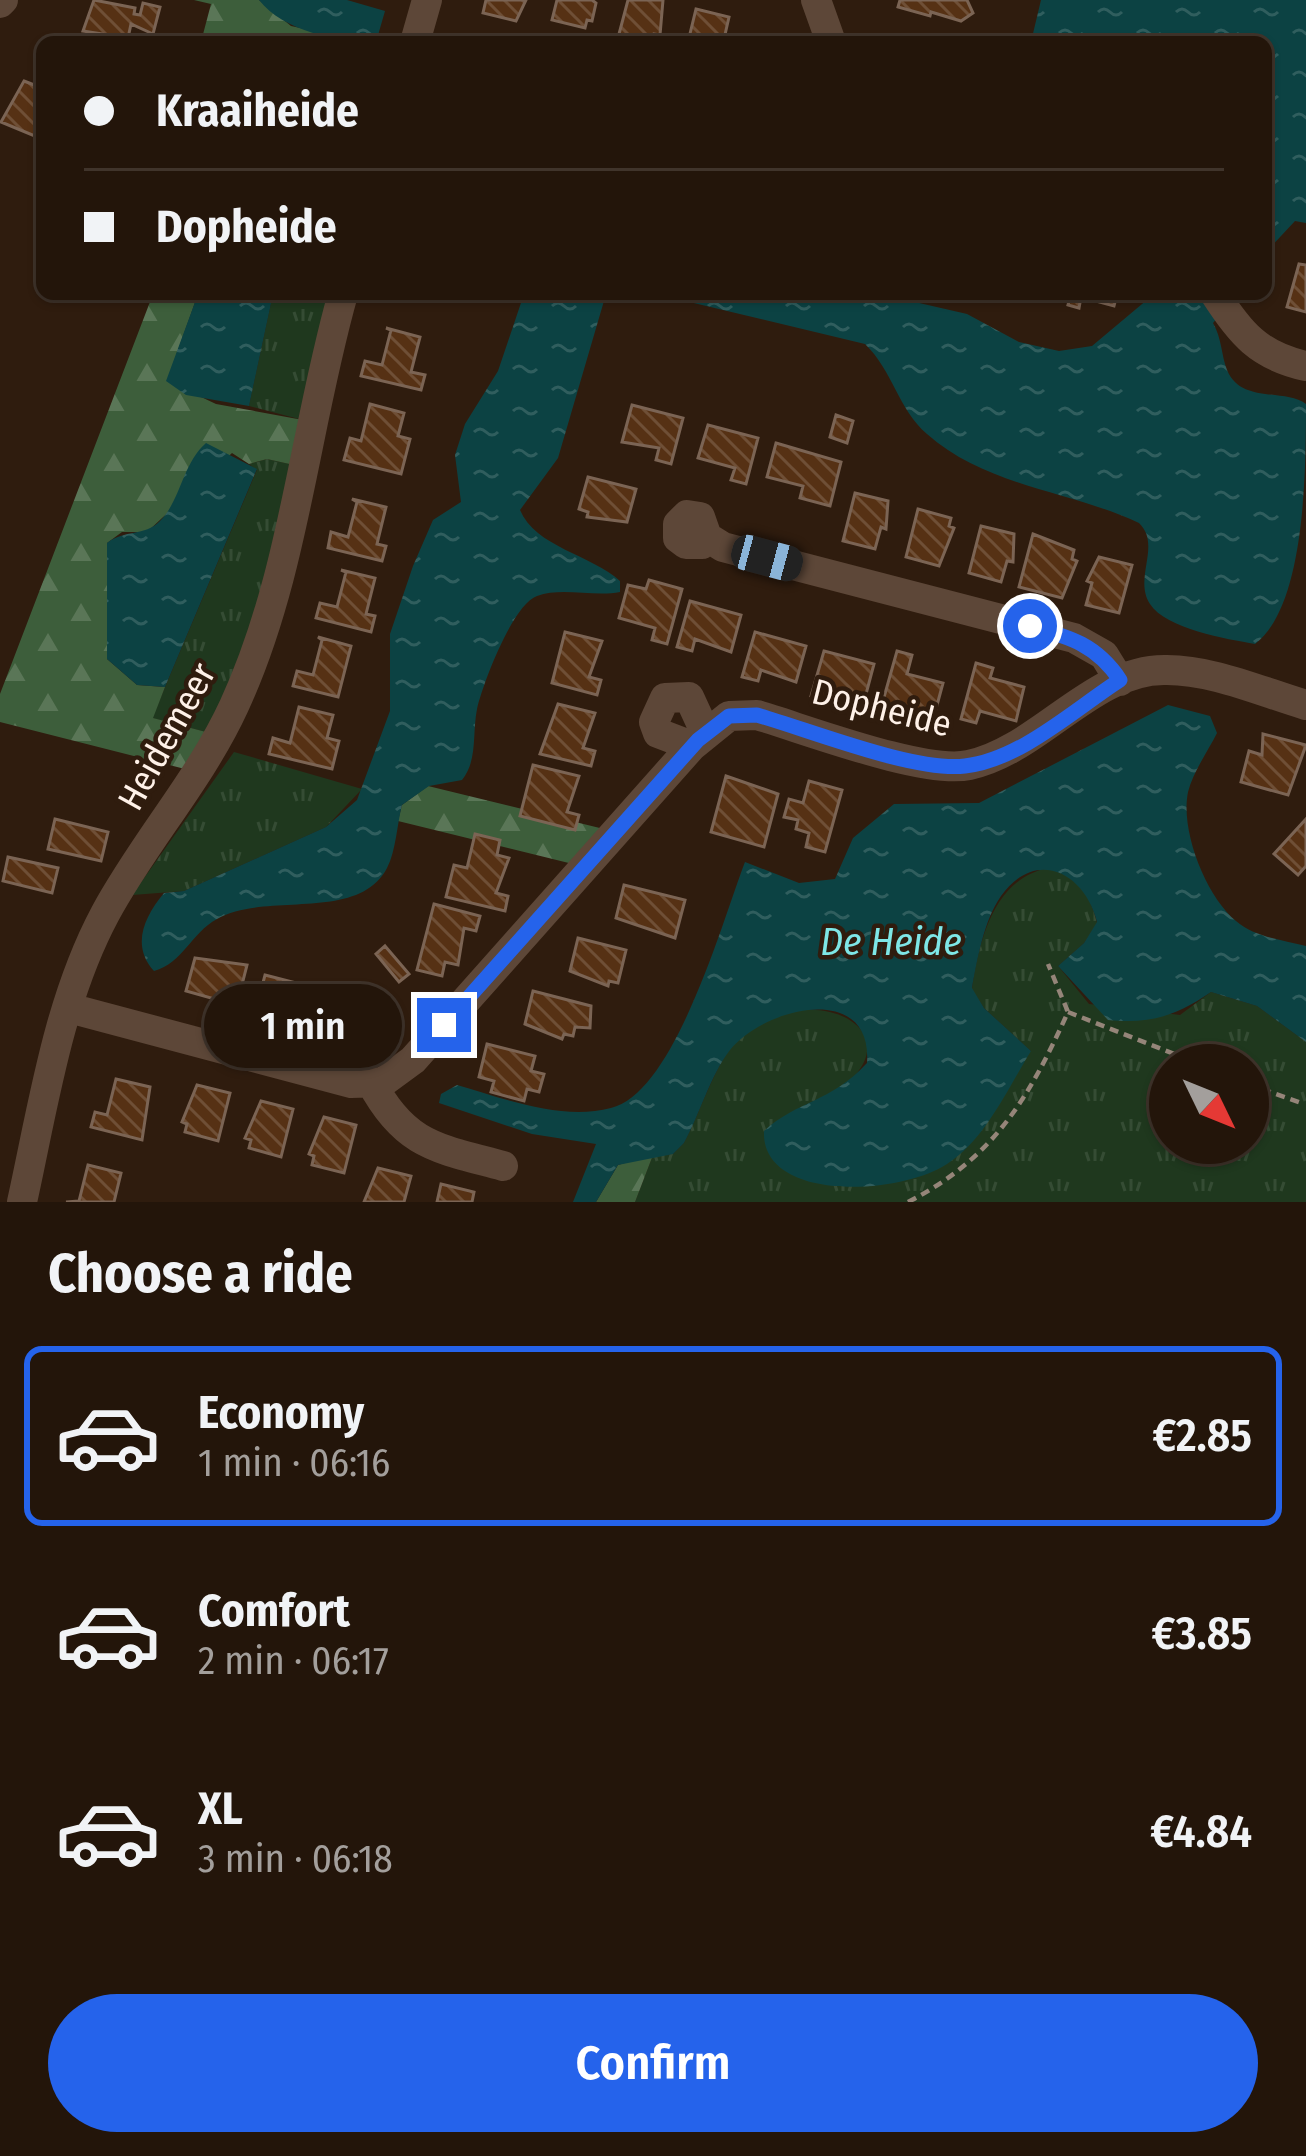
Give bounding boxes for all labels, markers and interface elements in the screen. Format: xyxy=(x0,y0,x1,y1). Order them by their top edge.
text: Kraaiheide xyxy=(156,84,359,138)
text: Dopheide xyxy=(156,200,337,254)
car xyxy=(728,531,806,585)
route start xyxy=(1003,599,1057,653)
street label: Heidemeer xyxy=(108,655,225,818)
street label: Dopheide xyxy=(808,669,956,746)
water label: De Heide xyxy=(820,919,962,965)
callout: 1 min xyxy=(204,983,402,1067)
route end xyxy=(417,998,471,1052)
text: 1 min xyxy=(261,1003,345,1049)
north arrow xyxy=(1149,1044,1269,1164)
map controls xyxy=(1149,1044,1269,1164)
text: Choose a ride xyxy=(48,1242,353,1306)
icon: car xyxy=(54,1382,162,1490)
text: Economy xyxy=(198,1386,364,1440)
text: €2.85 xyxy=(1152,1409,1252,1463)
text: 1 min · 06:16 xyxy=(198,1440,390,1486)
icon: car xyxy=(54,1580,162,1688)
text: Comfort xyxy=(198,1584,350,1638)
text: €3.85 xyxy=(1152,1607,1252,1661)
text: 2 min · 06:17 xyxy=(198,1638,389,1684)
icon: car xyxy=(54,1778,162,1886)
text: XL xyxy=(198,1782,243,1836)
text: €4.84 xyxy=(1150,1805,1252,1859)
text: 3 min · 06:18 xyxy=(198,1836,393,1882)
button: Confirm xyxy=(48,1994,1258,2132)

